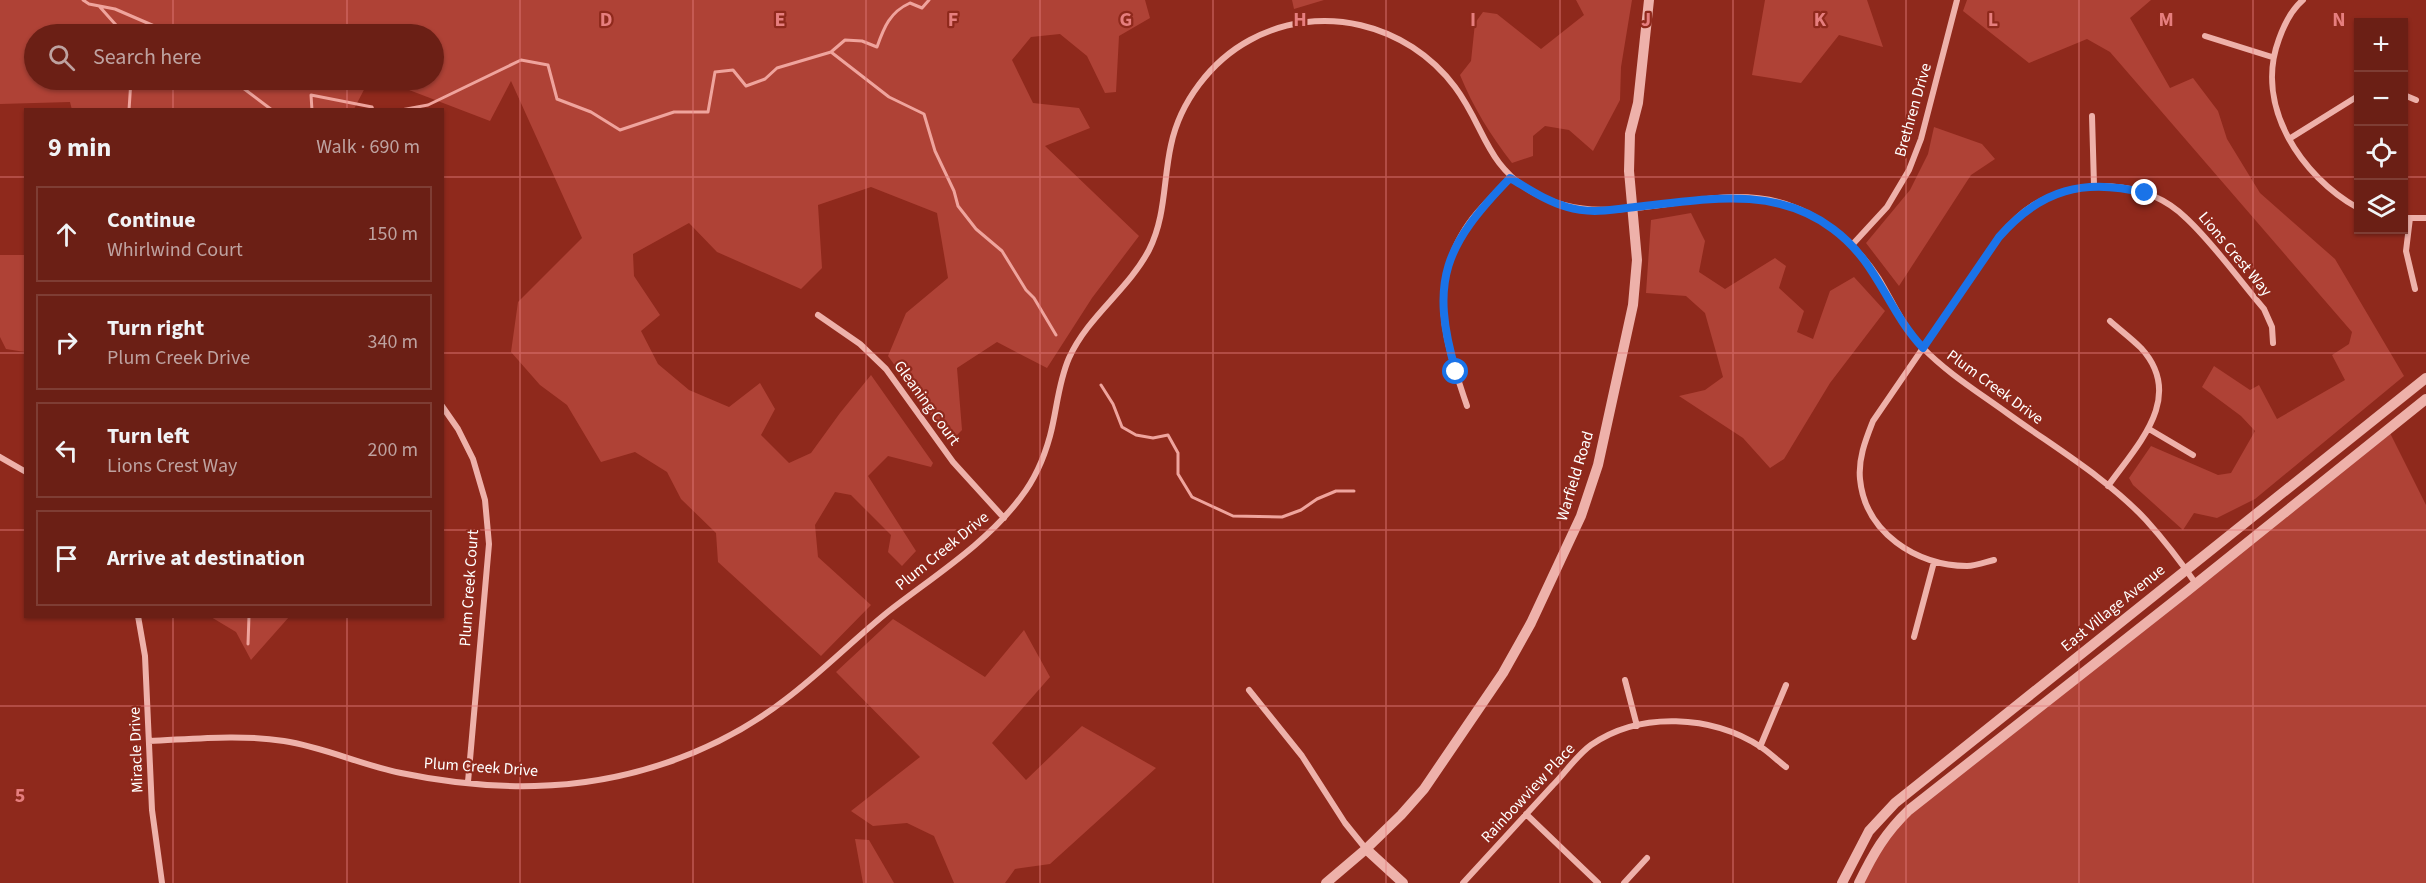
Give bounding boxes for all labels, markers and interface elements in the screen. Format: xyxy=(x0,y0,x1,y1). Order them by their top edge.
text: D xyxy=(600,6,612,34)
text: E xyxy=(775,6,785,34)
text: F xyxy=(948,6,958,34)
text: G xyxy=(1120,6,1132,34)
text: H xyxy=(1293,6,1307,34)
text: I xyxy=(1470,6,1476,34)
text: J xyxy=(1641,6,1651,34)
text: K xyxy=(1814,6,1827,34)
text: L xyxy=(1988,6,1998,34)
text: M xyxy=(2158,6,2174,34)
text: N xyxy=(2332,6,2346,34)
map controls xyxy=(2354,18,2408,234)
button: + xyxy=(2354,18,2408,72)
search box xyxy=(24,24,444,90)
icon: search xyxy=(45,41,78,74)
text: Search here xyxy=(93,41,201,73)
street label: Brethren Drive xyxy=(1889,60,1937,159)
button: − xyxy=(2354,72,2408,126)
button: locate xyxy=(2354,126,2408,180)
text: 9 min xyxy=(48,129,111,166)
text: Walk · 690 m xyxy=(316,133,420,161)
route end xyxy=(2131,179,2157,205)
button: layers xyxy=(2354,180,2408,234)
text: Continue xyxy=(107,204,196,236)
street label: Lions Crest Way xyxy=(2193,207,2277,301)
icon: ahead xyxy=(50,218,83,251)
text: 150 m xyxy=(368,220,418,248)
text: Whirlwind Court xyxy=(107,236,243,264)
text: Turn right xyxy=(107,312,204,344)
icon: right xyxy=(50,326,83,359)
text: 340 m xyxy=(368,328,418,356)
text: Plum Creek Drive xyxy=(107,344,250,372)
street label: Plum Creek Drive xyxy=(1942,344,2048,430)
street label: Gleaning Court xyxy=(889,356,966,450)
route start xyxy=(1442,358,1468,384)
text: Turn left xyxy=(107,420,189,452)
street label: Warfield Road xyxy=(1551,428,1599,524)
icon: left xyxy=(50,434,83,467)
text: 200 m xyxy=(368,436,418,464)
text: Lions Crest Way xyxy=(107,452,237,480)
street label: Plum Creek Drive xyxy=(891,506,993,596)
street label: Plum Creek Court xyxy=(454,528,484,647)
icon: arrive xyxy=(50,542,83,575)
text: Arrive at destination xyxy=(107,542,305,574)
street label: East Village Avenue xyxy=(2056,559,2170,657)
street label: Miracle Drive xyxy=(124,707,148,793)
street label: Rainbowview Place xyxy=(1476,738,1580,848)
street label: Plum Creek Drive xyxy=(423,752,539,782)
text: 5 xyxy=(15,782,25,810)

